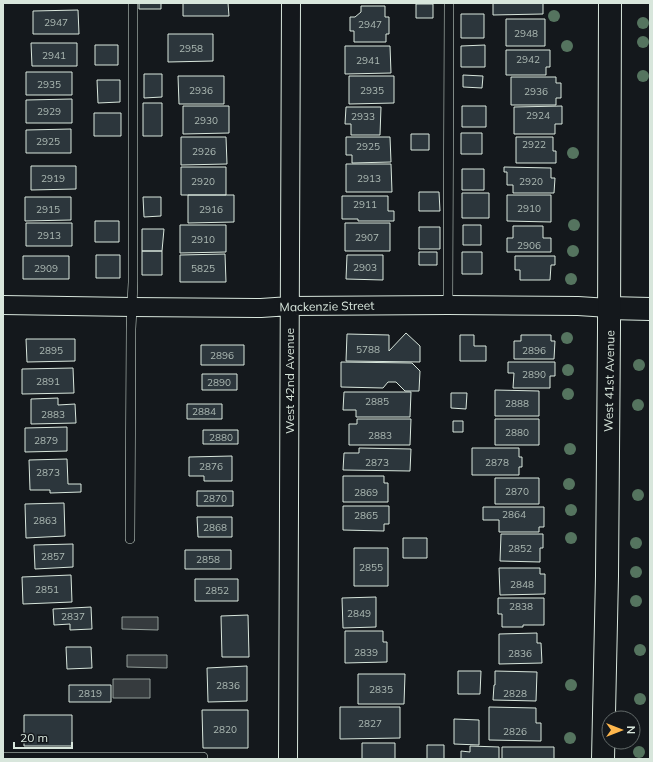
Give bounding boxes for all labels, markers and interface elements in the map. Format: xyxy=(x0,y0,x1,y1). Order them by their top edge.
house number: 2947 xyxy=(44,16,68,29)
house number: 2947 xyxy=(358,18,382,31)
house number: 2948 xyxy=(514,27,538,40)
house number: 2958 xyxy=(179,42,203,55)
house number: 2941 xyxy=(42,49,66,62)
house number: 2942 xyxy=(516,53,540,66)
house number: 2941 xyxy=(356,54,380,67)
house number: 2935 xyxy=(37,78,61,91)
house number: 2936 xyxy=(189,84,213,97)
house number: 2935 xyxy=(360,84,384,97)
house number: 2936 xyxy=(524,85,548,98)
house number: 2929 xyxy=(37,105,61,118)
house number: 2924 xyxy=(526,109,550,122)
house number: 2933 xyxy=(351,110,375,123)
house number: 2930 xyxy=(194,114,218,127)
house number: 2925 xyxy=(36,135,60,148)
house number: 2922 xyxy=(522,138,546,151)
house number: 2925 xyxy=(356,140,380,153)
house number: 2926 xyxy=(192,145,216,158)
house number: 2919 xyxy=(41,172,65,185)
house number: 2913 xyxy=(357,172,381,185)
house number: 2920 xyxy=(191,175,215,188)
house number: 2920 xyxy=(519,175,543,188)
house number: 2911 xyxy=(353,198,377,211)
house number: 2910 xyxy=(517,202,541,215)
house number: 2915 xyxy=(36,203,60,216)
house number: 2916 xyxy=(199,203,223,216)
house number: 2913 xyxy=(37,229,61,242)
house number: 2907 xyxy=(355,231,379,244)
house number: 2910 xyxy=(191,233,215,246)
house number: 2906 xyxy=(517,239,541,252)
house number: 2903 xyxy=(353,261,377,274)
house number: 2909 xyxy=(34,262,58,275)
house number: 5825 xyxy=(191,262,215,275)
street label: Mackenzie Street xyxy=(279,298,375,314)
street label: West 42nd Avenue xyxy=(282,328,297,434)
street label: West 41st Avenue xyxy=(601,330,617,432)
house number: 5788 xyxy=(356,343,380,356)
house number: 2895 xyxy=(39,344,63,357)
house number: 2896 xyxy=(522,344,546,357)
house number: 2896 xyxy=(210,349,234,362)
house number: 2890 xyxy=(522,368,546,381)
house number: 2891 xyxy=(36,375,60,388)
house number: 2890 xyxy=(207,376,231,389)
house number: 2885 xyxy=(365,395,389,408)
house number: 2888 xyxy=(505,397,529,410)
house number: 2884 xyxy=(192,405,216,418)
house number: 2883 xyxy=(41,408,65,421)
house number: 2880 xyxy=(505,426,529,439)
house number: 2883 xyxy=(368,429,392,442)
house number: 2880 xyxy=(209,431,233,444)
house number: 2879 xyxy=(34,434,58,447)
house number: 2873 xyxy=(365,456,389,469)
house number: 2878 xyxy=(485,456,509,469)
house number: 2876 xyxy=(199,460,223,473)
house number: 2873 xyxy=(36,466,60,479)
house number: 2870 xyxy=(505,485,529,498)
house number: 2869 xyxy=(354,486,378,499)
house number: 2870 xyxy=(203,492,227,505)
house number: 2864 xyxy=(502,508,526,521)
house number: 2865 xyxy=(354,509,378,522)
house number: 2863 xyxy=(33,514,57,527)
house number: 2868 xyxy=(203,521,227,534)
house number: 2852 xyxy=(508,542,532,555)
house number: 2857 xyxy=(41,550,65,563)
house number: 2858 xyxy=(196,553,220,566)
house number: 2855 xyxy=(359,561,383,574)
house number: 2848 xyxy=(510,578,534,591)
house number: 2851 xyxy=(35,583,59,596)
house number: 2852 xyxy=(205,584,229,597)
house number: 2838 xyxy=(509,600,533,613)
house number: 2849 xyxy=(347,607,371,620)
house number: 2837 xyxy=(61,610,85,623)
house number: 2839 xyxy=(354,646,378,659)
house number: 2836 xyxy=(508,647,532,660)
house number: 2836 xyxy=(216,679,240,692)
house number: 2835 xyxy=(369,683,393,696)
house number: 2819 xyxy=(78,687,102,700)
house number: 2828 xyxy=(503,687,527,700)
north arrow xyxy=(601,710,641,750)
house number: 2827 xyxy=(358,717,382,730)
house number: 2820 xyxy=(213,723,237,736)
scale bar xyxy=(14,724,72,750)
house number: 2826 xyxy=(503,725,527,738)
text: N xyxy=(624,726,638,734)
text: 20 m xyxy=(20,730,48,745)

